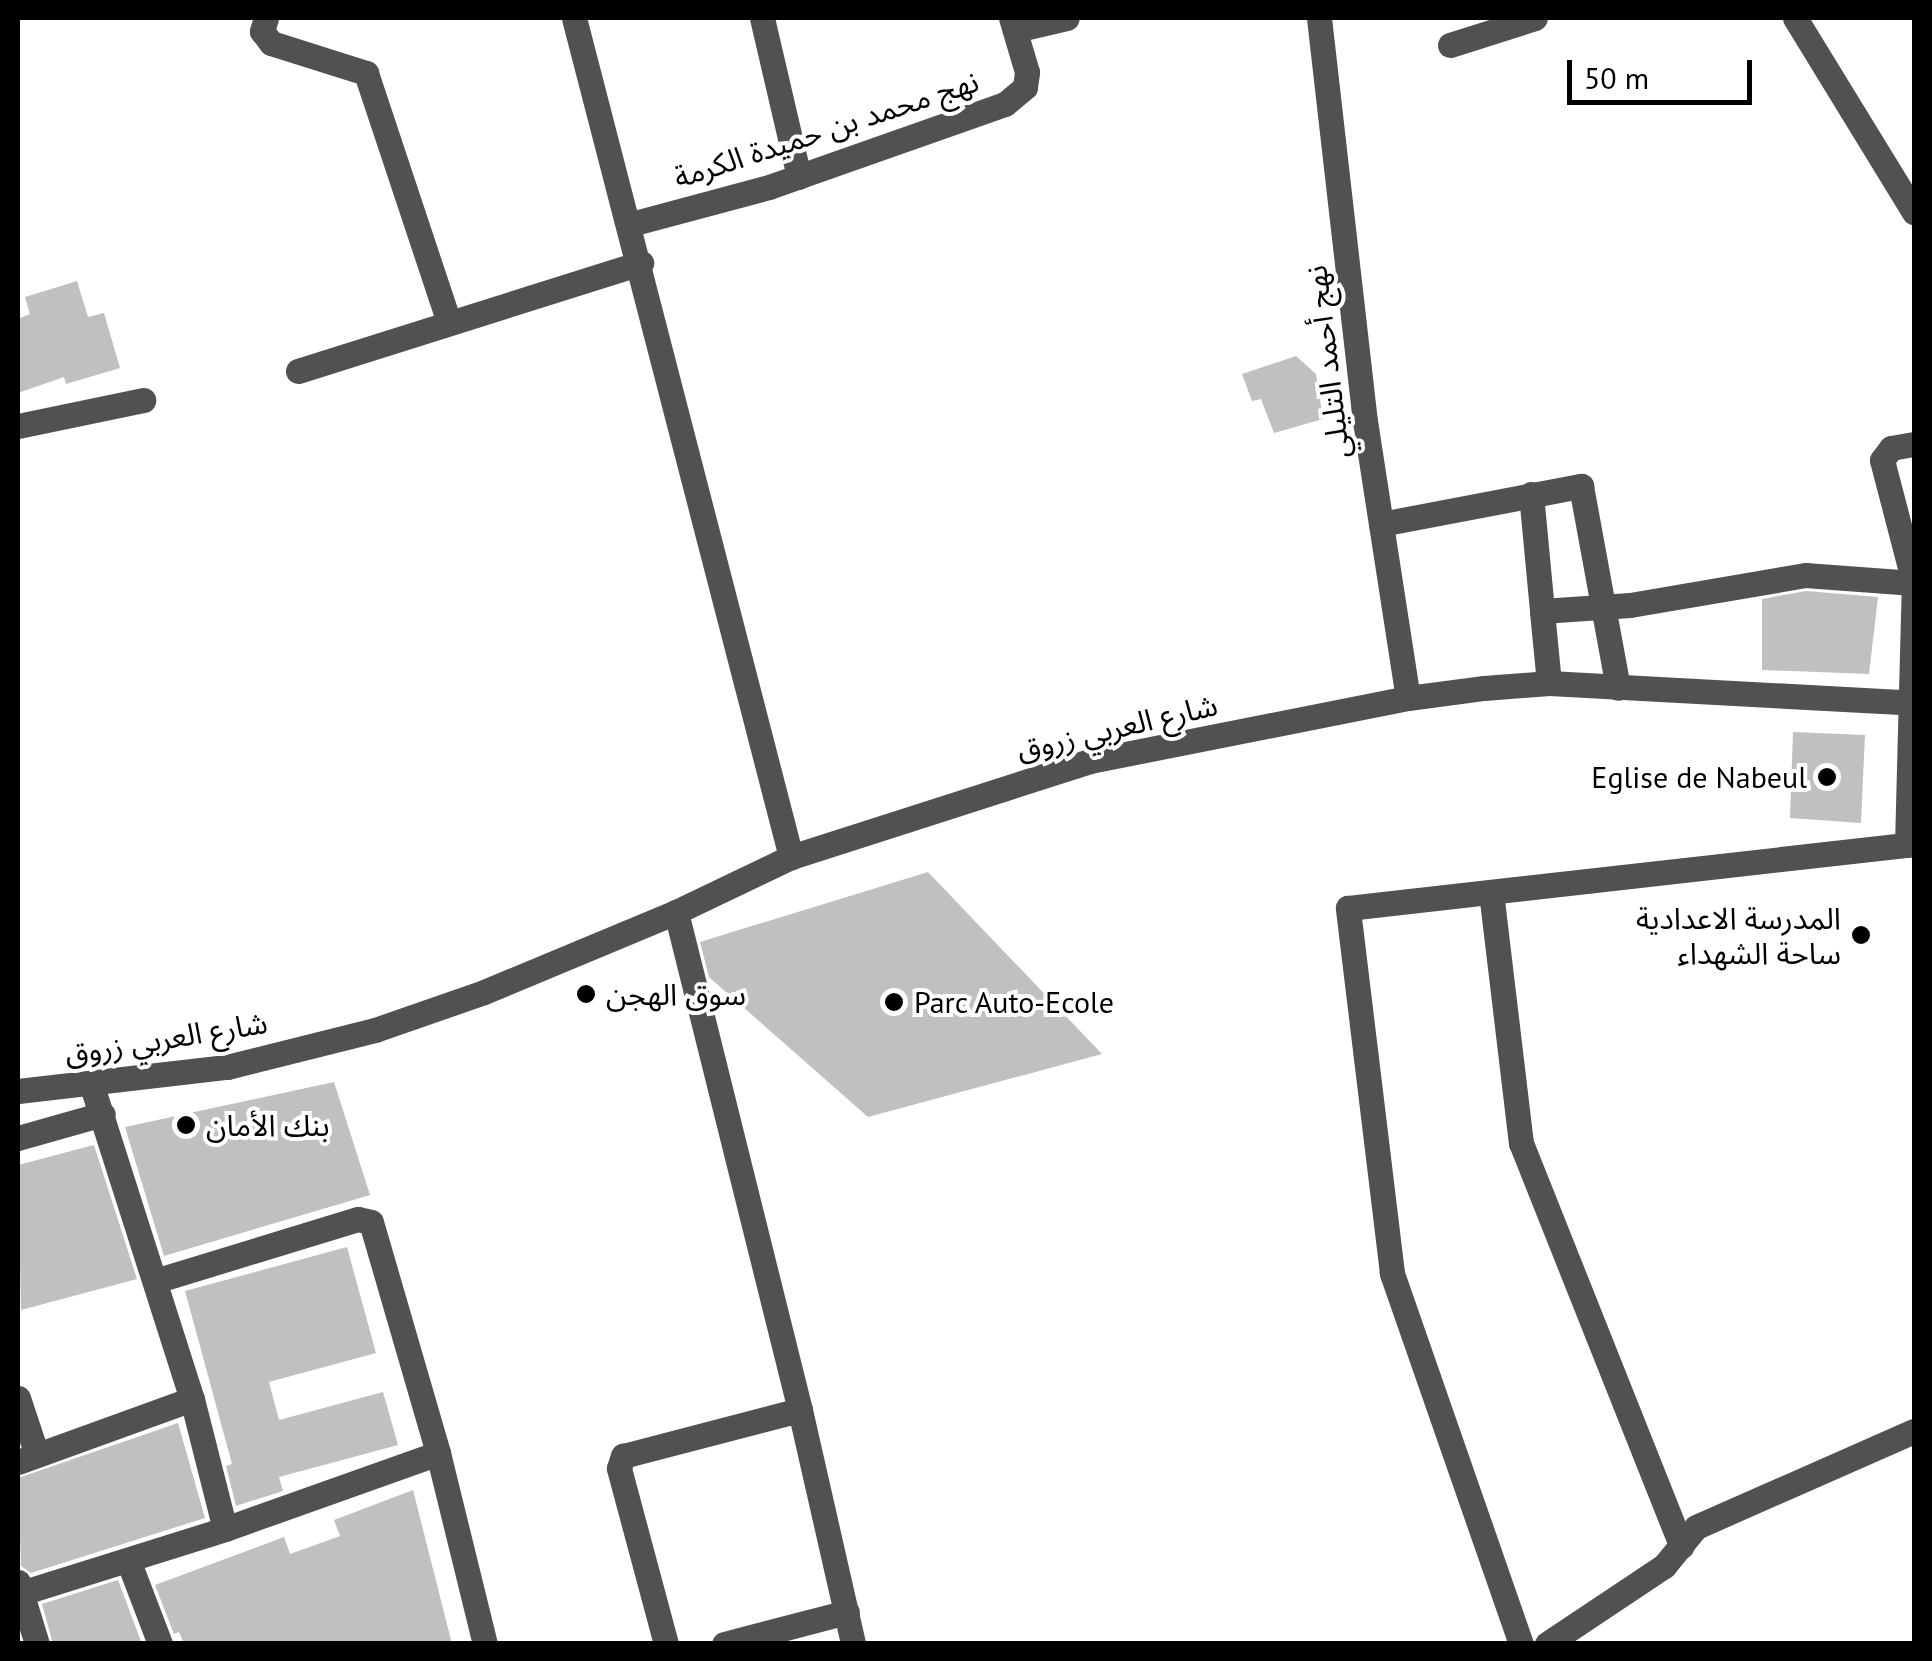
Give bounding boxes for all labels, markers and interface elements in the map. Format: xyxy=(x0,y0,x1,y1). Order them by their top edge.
scale bar xyxy=(1572,40,1757,102)
text: 50 m xyxy=(1584,58,1649,97)
street label: نهج محمد بن حميدة الكرمة xyxy=(669,63,983,195)
street label: نهج أحمد التليلي xyxy=(1297,263,1357,461)
street label: شارع العربي زروق xyxy=(1013,686,1221,768)
place label: Eglise de Nabeul xyxy=(1591,759,1807,795)
marker: Eglise de Nabeul xyxy=(1816,766,1838,788)
place label: المدرسة الاعدادية ساحة الشهداء xyxy=(1636,900,1841,970)
marker: المدرسة الاعدادية ساحة الشهداء xyxy=(1850,924,1872,946)
place label: سوق الهجن xyxy=(606,976,746,1012)
marker: سوق الهجن xyxy=(575,983,597,1005)
place label: Parc Auto-Ecole xyxy=(914,984,1116,1020)
marker: Parc Auto-Ecole xyxy=(883,991,905,1013)
street label: شارع العربي زروق xyxy=(62,1004,270,1072)
place label: بنك الأمان xyxy=(206,1107,330,1143)
marker: بنك الأمان xyxy=(175,1114,197,1136)

